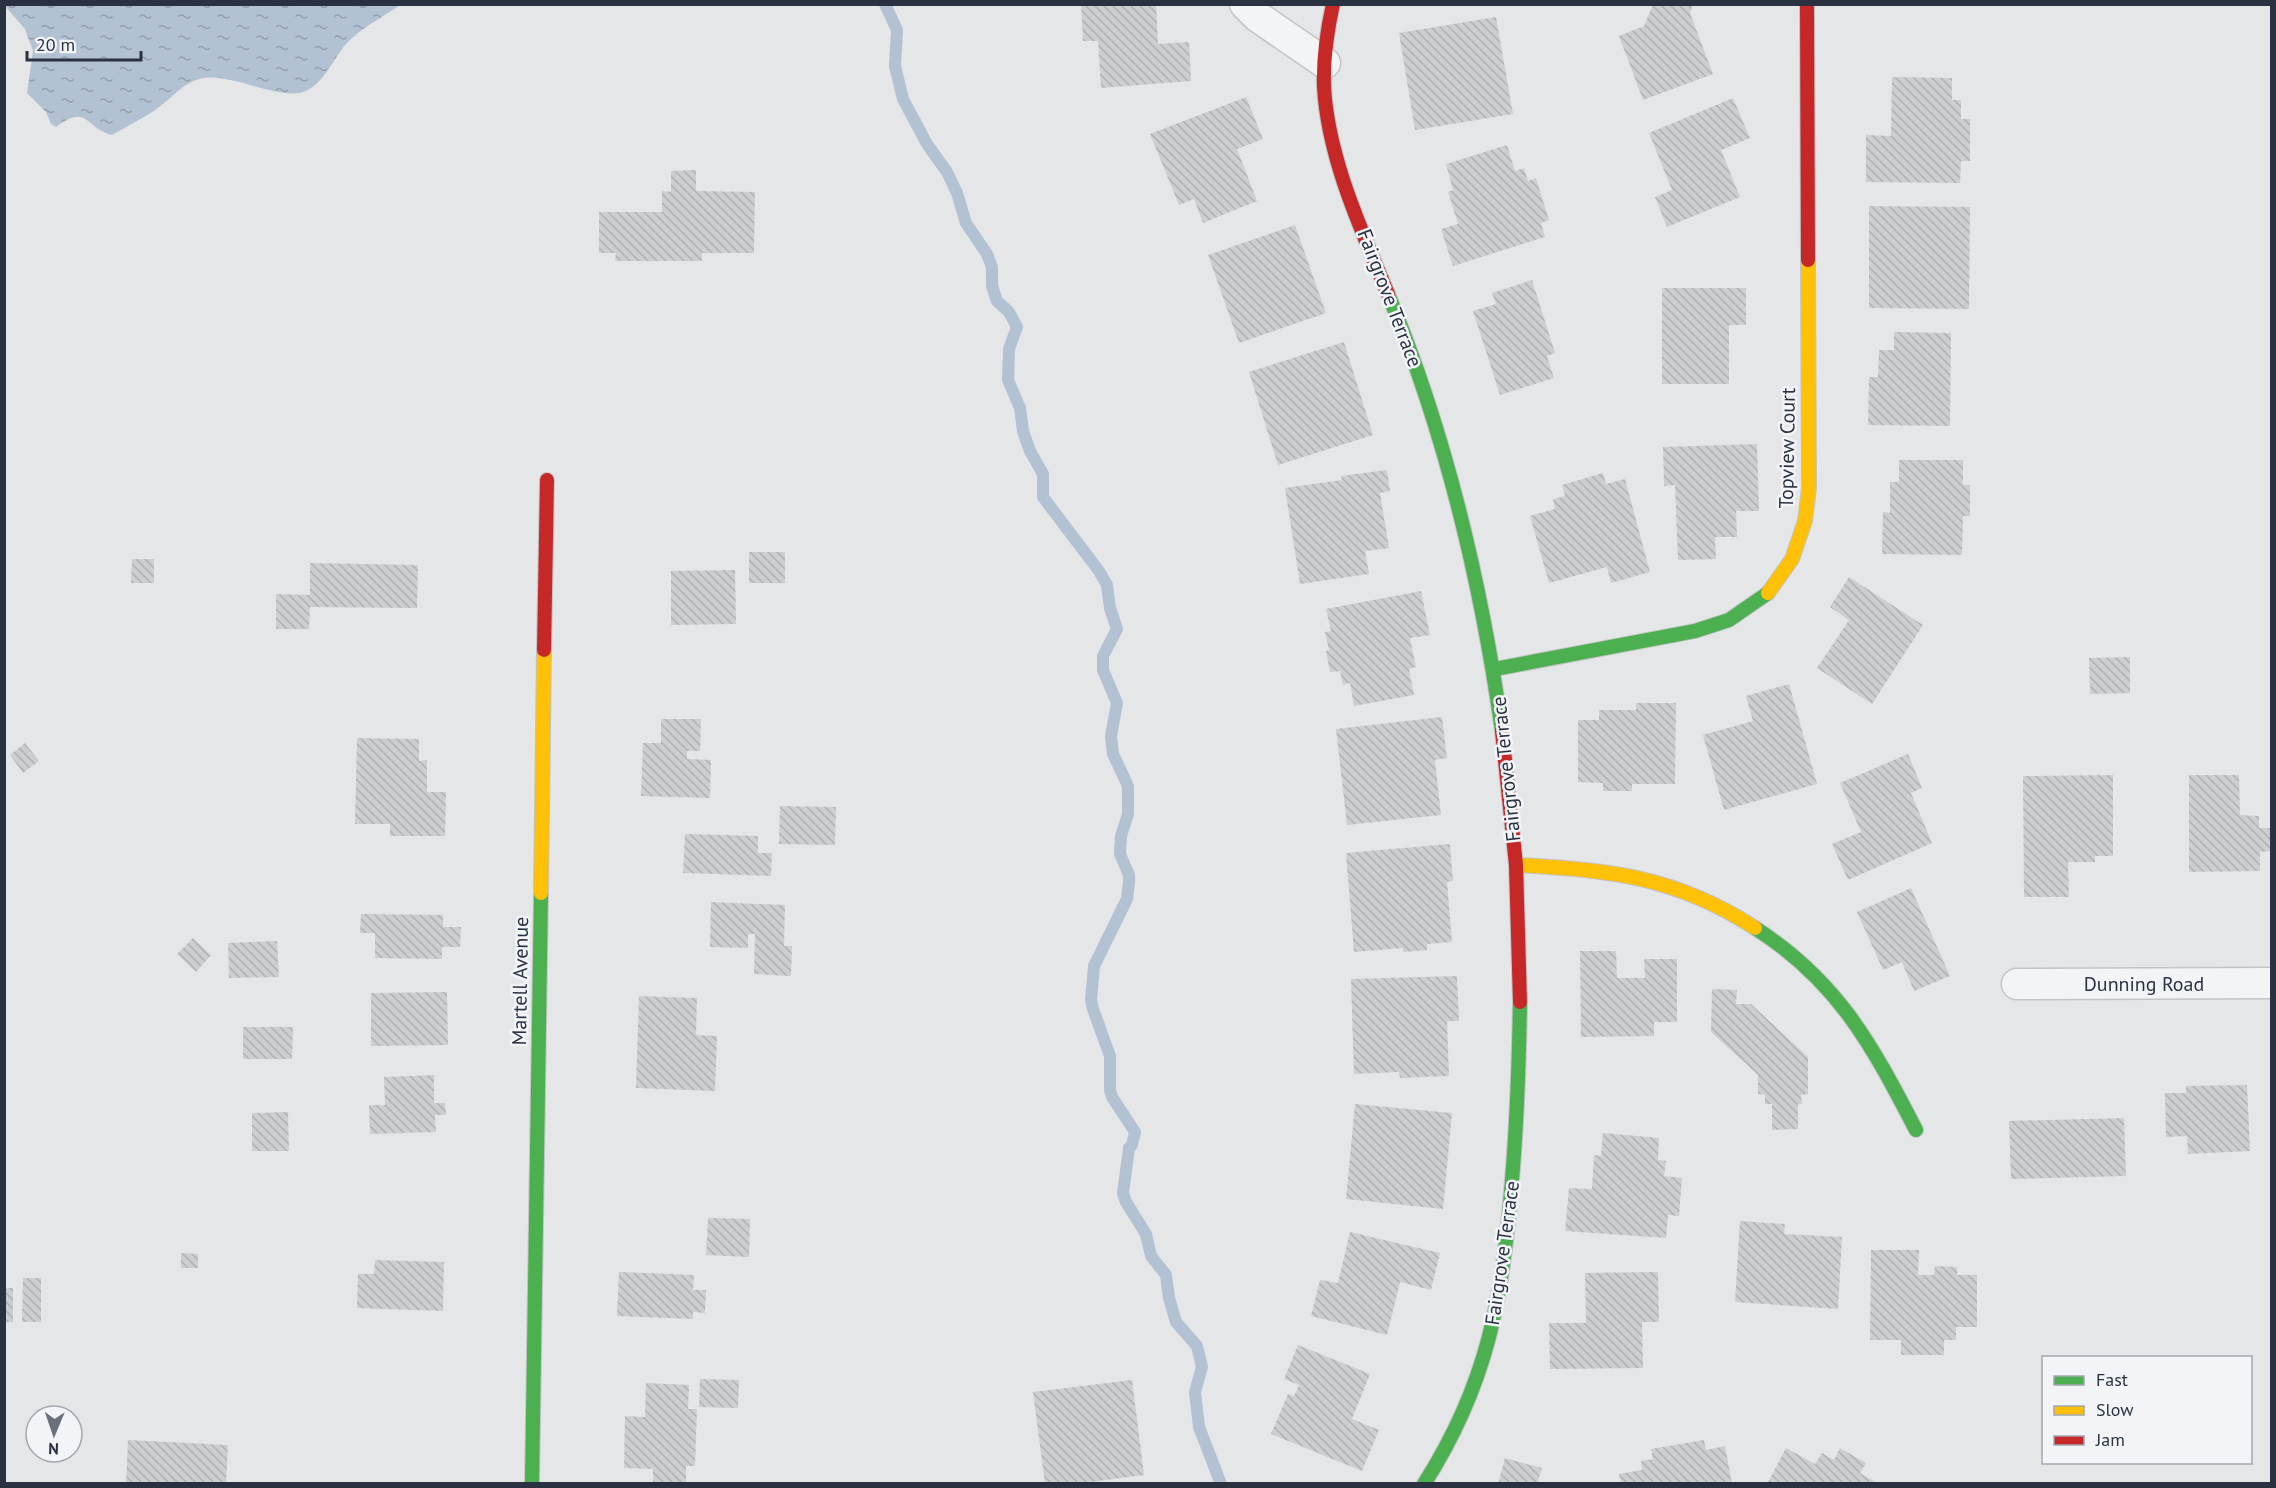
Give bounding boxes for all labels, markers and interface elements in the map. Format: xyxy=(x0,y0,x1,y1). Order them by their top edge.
scale bar xyxy=(27,24,141,62)
text: 20 m xyxy=(36,33,75,56)
street label: Fairgrove Terrace xyxy=(1352,225,1428,371)
street label: Topview Court xyxy=(1773,387,1801,509)
street label: Fairgrove Terrace xyxy=(1485,695,1527,843)
street label: Martell Avenue xyxy=(506,916,534,1046)
street label: Dunning Road xyxy=(2084,971,2204,997)
street label: Fairgrove Terrace xyxy=(1479,1179,1525,1327)
legend xyxy=(2042,1356,2252,1464)
text: Fast xyxy=(2096,1368,2128,1391)
text: Slow xyxy=(2096,1398,2134,1421)
north arrow xyxy=(24,1404,84,1464)
text: Jam xyxy=(2095,1428,2125,1451)
text: N xyxy=(48,1439,59,1459)

